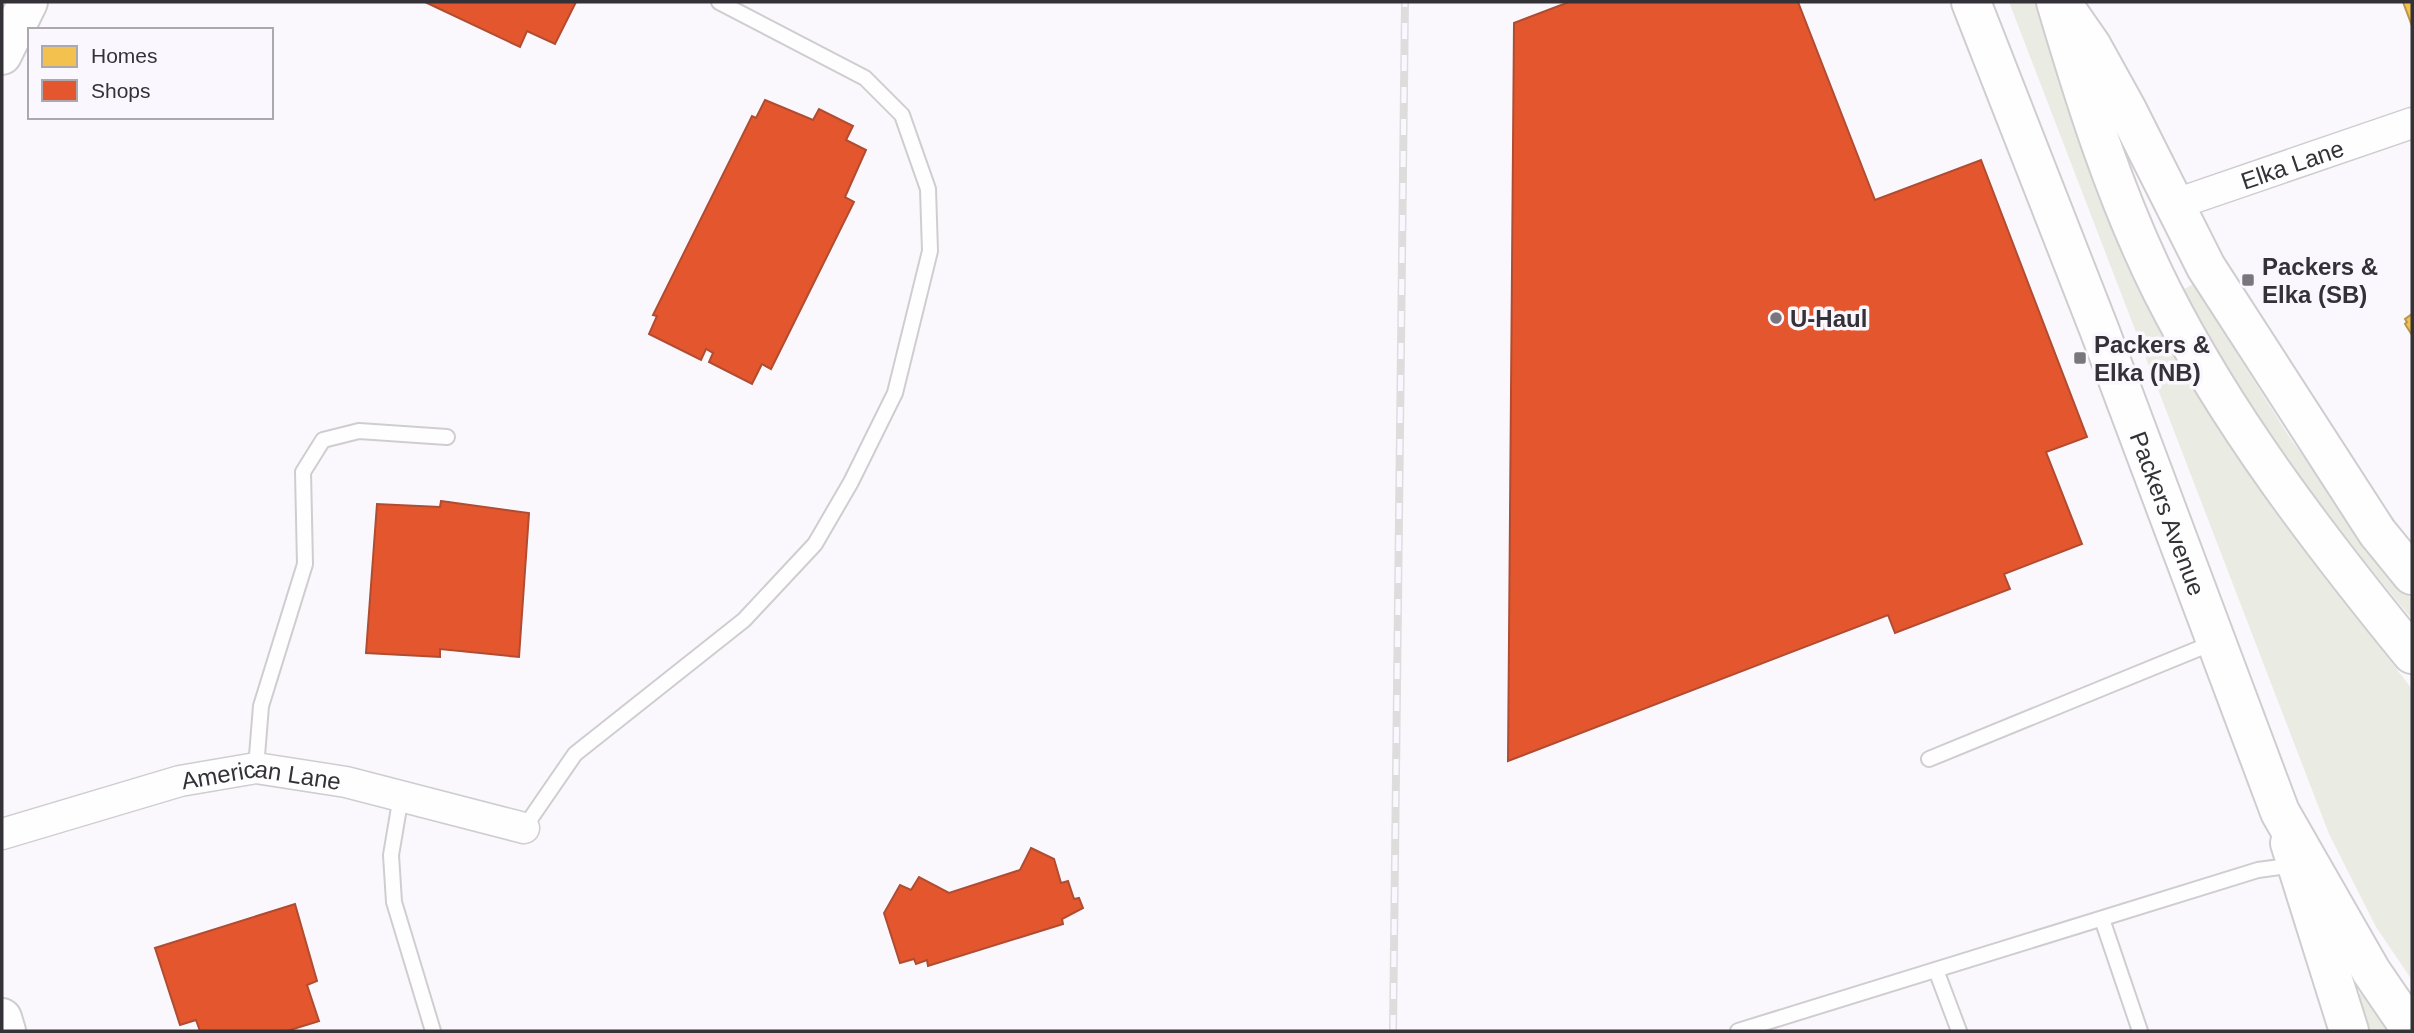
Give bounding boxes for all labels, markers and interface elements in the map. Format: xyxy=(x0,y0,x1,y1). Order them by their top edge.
legend xyxy=(28,28,273,119)
text: Homes xyxy=(91,44,158,67)
text: Shops xyxy=(91,79,151,102)
street label: Elka Lane xyxy=(2237,134,2347,194)
place label: Packers & Elka (SB) xyxy=(2262,253,2378,308)
marker: Packers & Elka (SB) xyxy=(2240,272,2256,288)
place label: U-Haul xyxy=(1790,305,1867,332)
marker: U-Haul xyxy=(1768,310,1784,326)
place label: Packers & Elka (NB) xyxy=(2094,331,2210,386)
marker: Packers & Elka (NB) xyxy=(2072,350,2088,366)
street label: Packers Avenue xyxy=(2125,428,2211,599)
street label: American Lane xyxy=(179,755,343,795)

